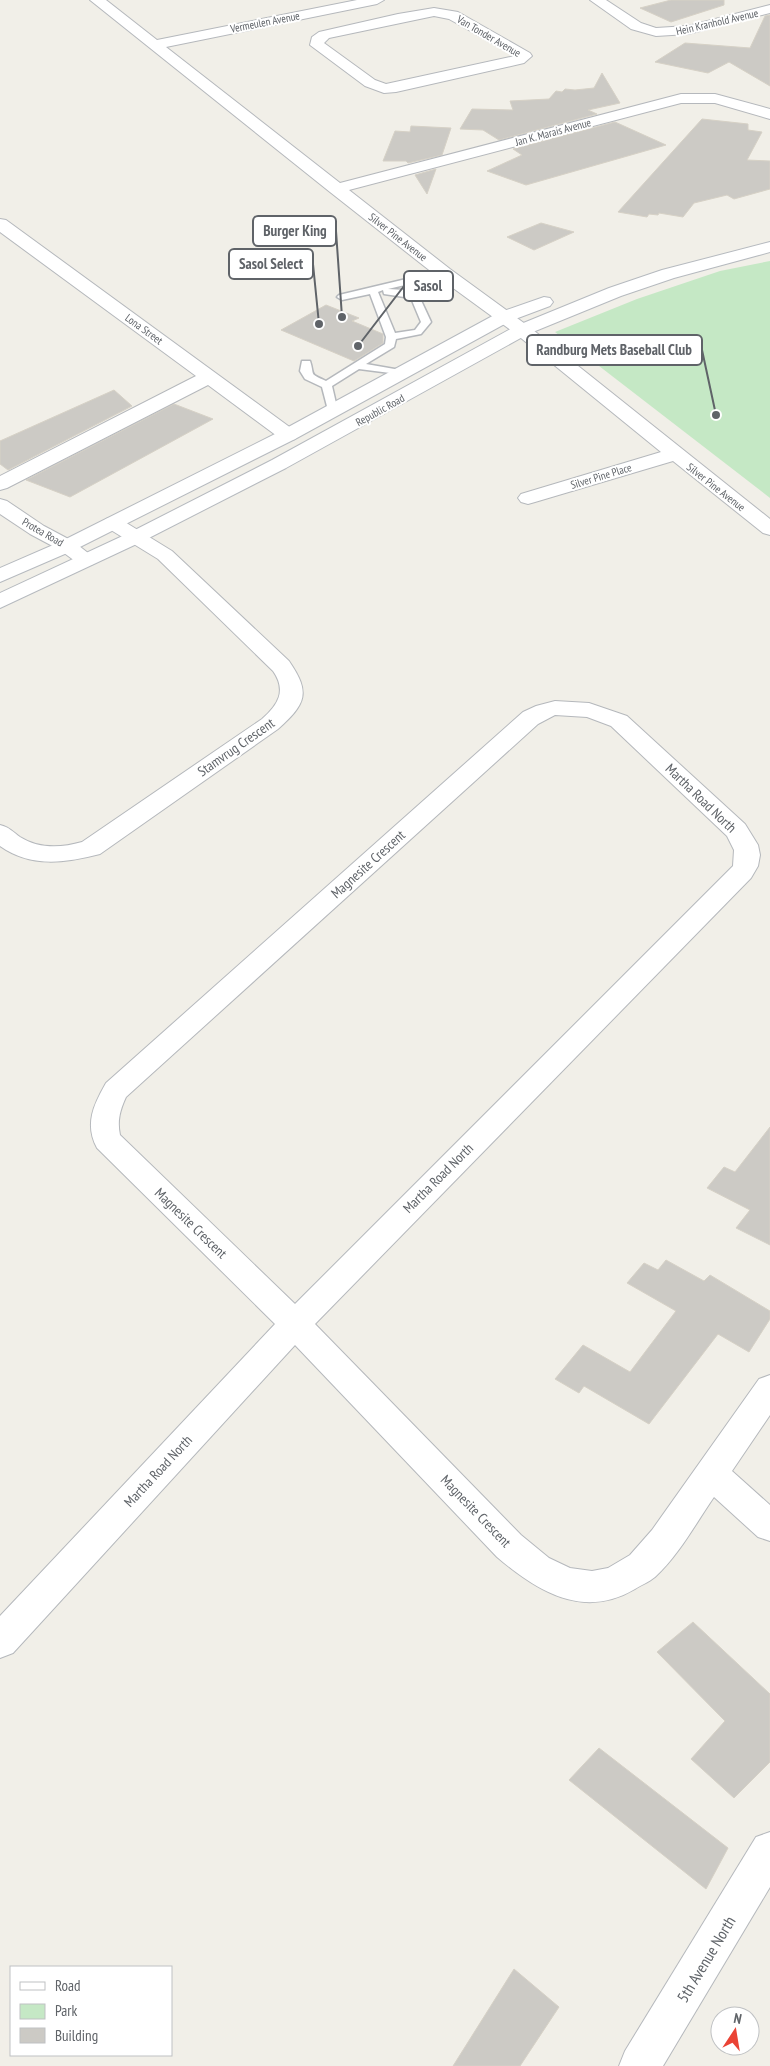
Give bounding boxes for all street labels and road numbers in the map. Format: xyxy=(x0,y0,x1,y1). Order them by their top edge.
street label: Hein Kranhold Avenue xyxy=(674,6,760,38)
street label: Vermeulen Avenue xyxy=(228,8,301,36)
street label: Van Tonder Avenue xyxy=(454,12,524,60)
street label: Jan K. Marais Avenue xyxy=(513,115,593,149)
street label: Silver Pine Avenue xyxy=(366,210,430,264)
street label: Lona Street xyxy=(122,311,166,347)
street label: Republic Road xyxy=(353,391,407,429)
street label: Silver Pine Place xyxy=(569,460,634,492)
street label: Silver Pine Avenue xyxy=(684,460,748,514)
street label: Protea Road xyxy=(20,515,66,550)
street label: Stamvrug Crescent xyxy=(194,714,278,780)
street label: Martha Road North xyxy=(662,760,740,836)
street label: Magnesite Crescent xyxy=(327,826,409,902)
street label: Martha Road North xyxy=(399,1139,477,1217)
street label: Magnesite Crescent xyxy=(151,1184,231,1262)
street label: Martha Road North xyxy=(120,1431,196,1511)
street label: Magnesite Crescent xyxy=(437,1471,515,1551)
street label: 5th Avenue North xyxy=(672,1912,740,2006)

